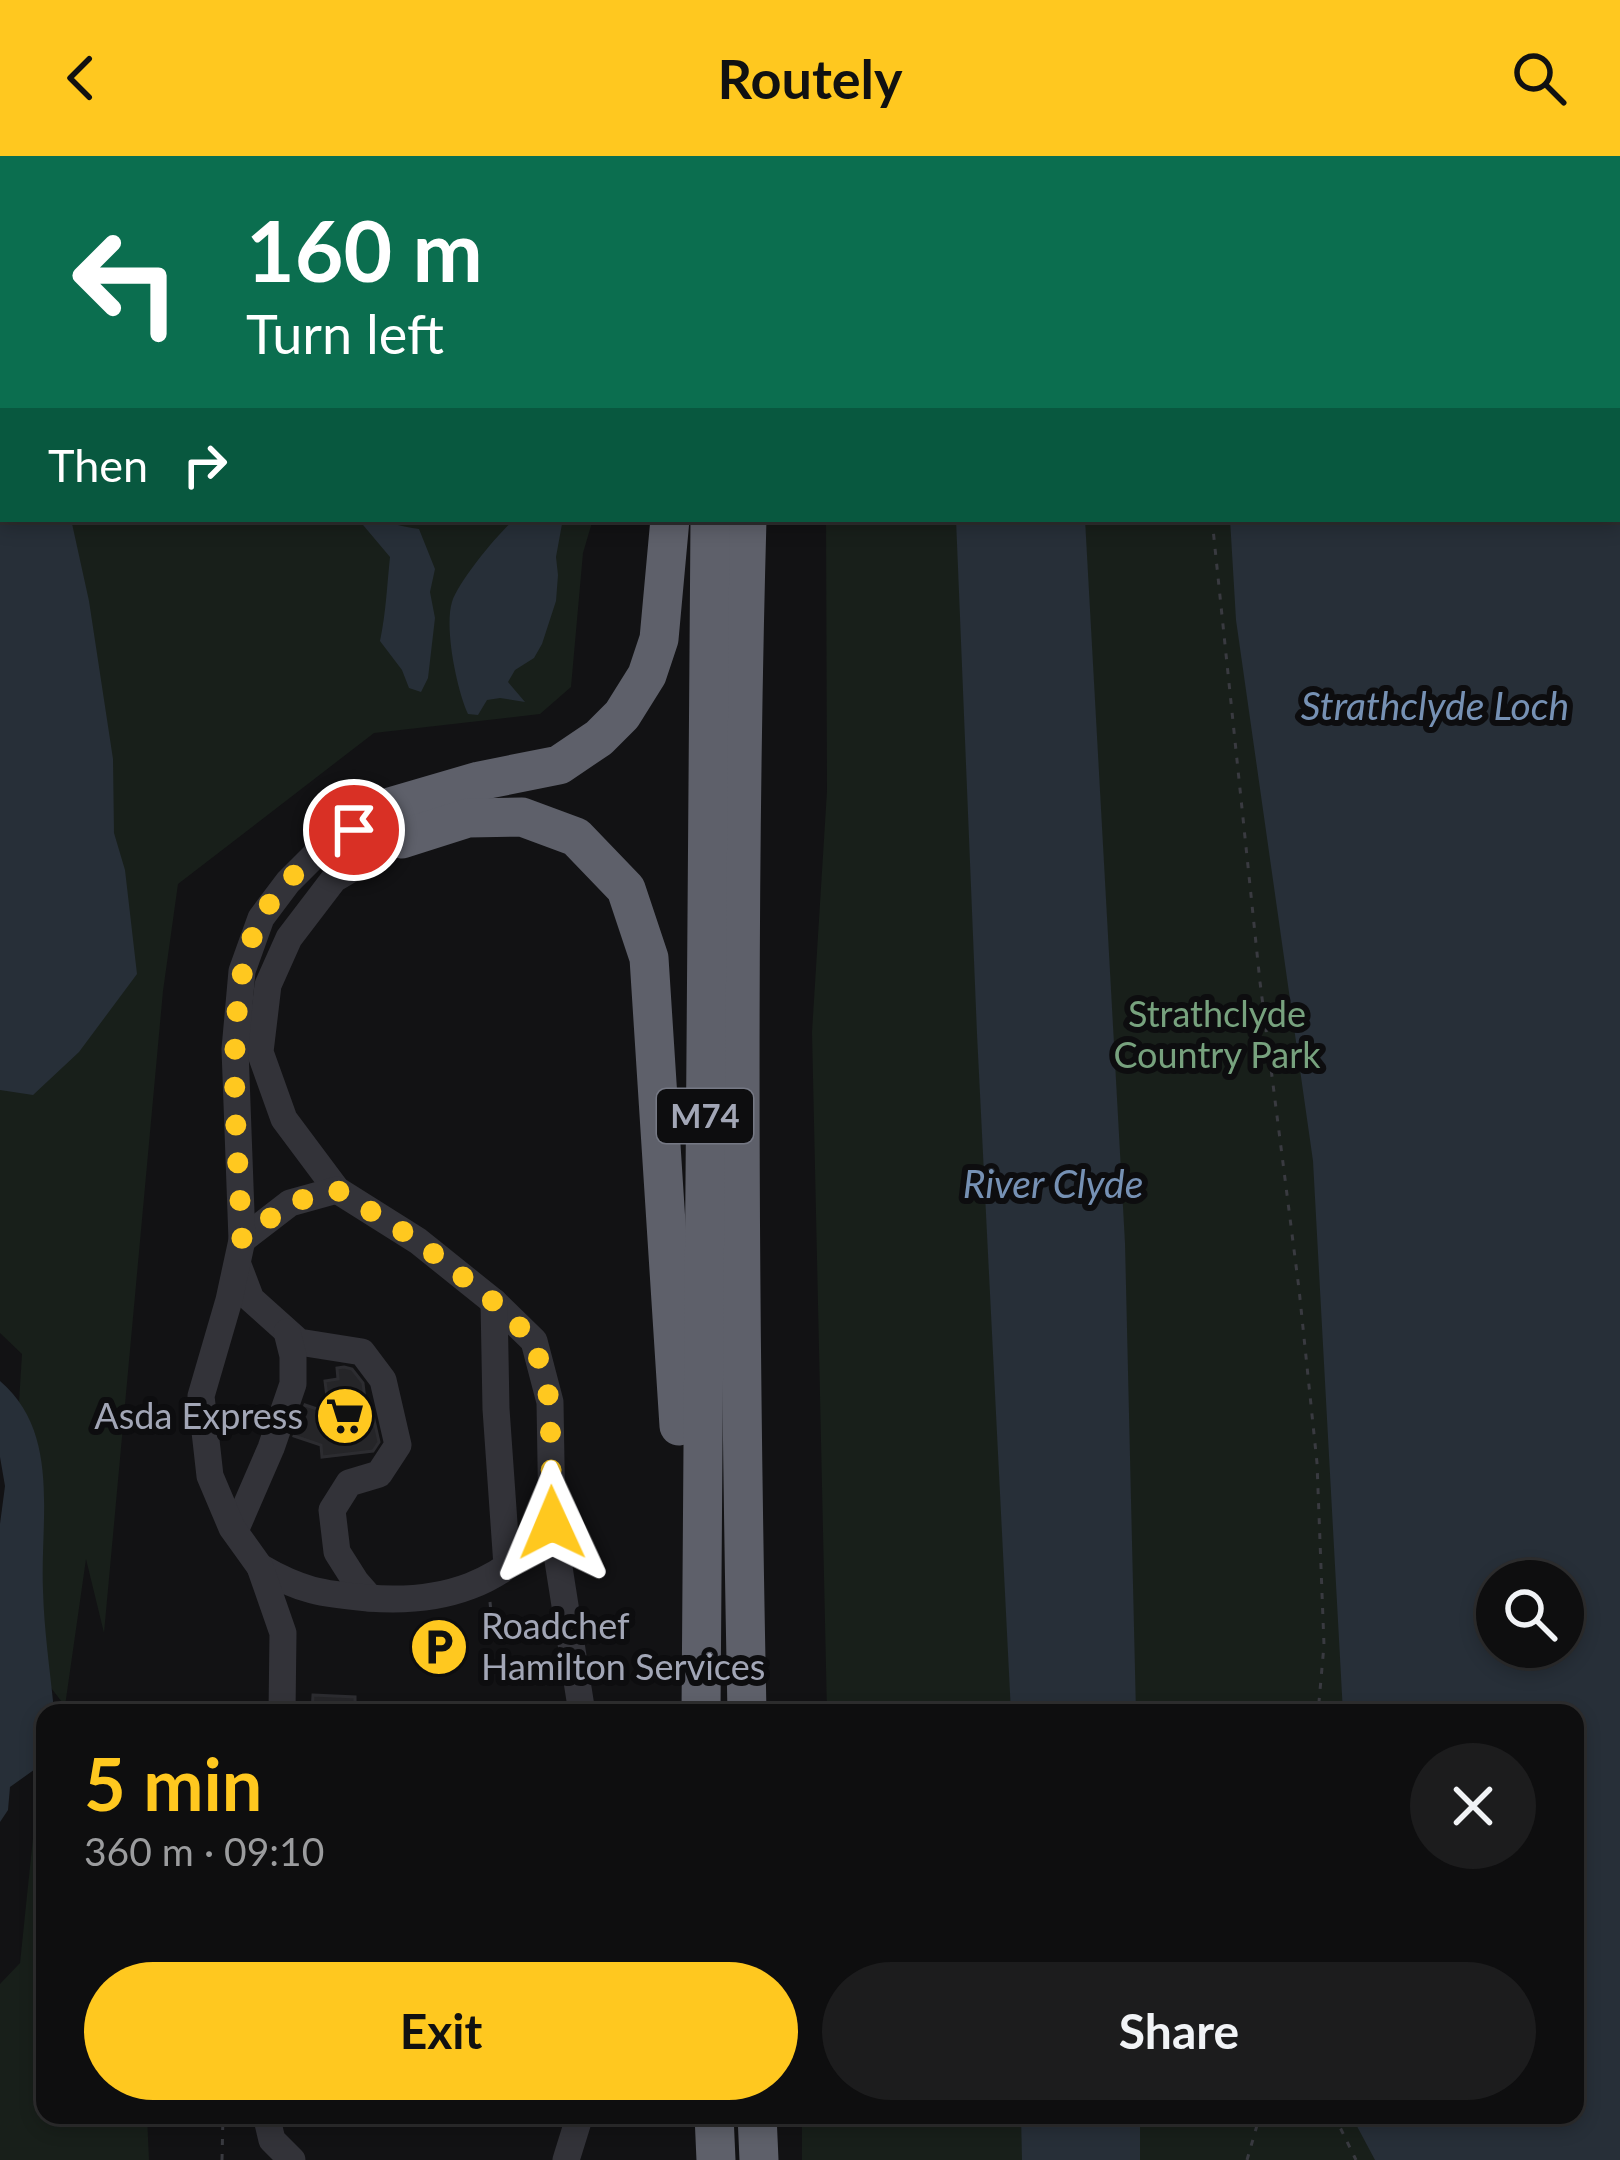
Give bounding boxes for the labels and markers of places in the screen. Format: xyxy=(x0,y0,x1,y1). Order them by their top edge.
pin xyxy=(303,779,405,881)
supermarket icon: Asda Express xyxy=(314,1385,376,1447)
place label: Asda Express xyxy=(94,1393,303,1437)
place label: Roadchef Hamilton Services xyxy=(481,1603,765,1688)
parking icon: Roadchef Hamilton Services xyxy=(408,1616,470,1678)

